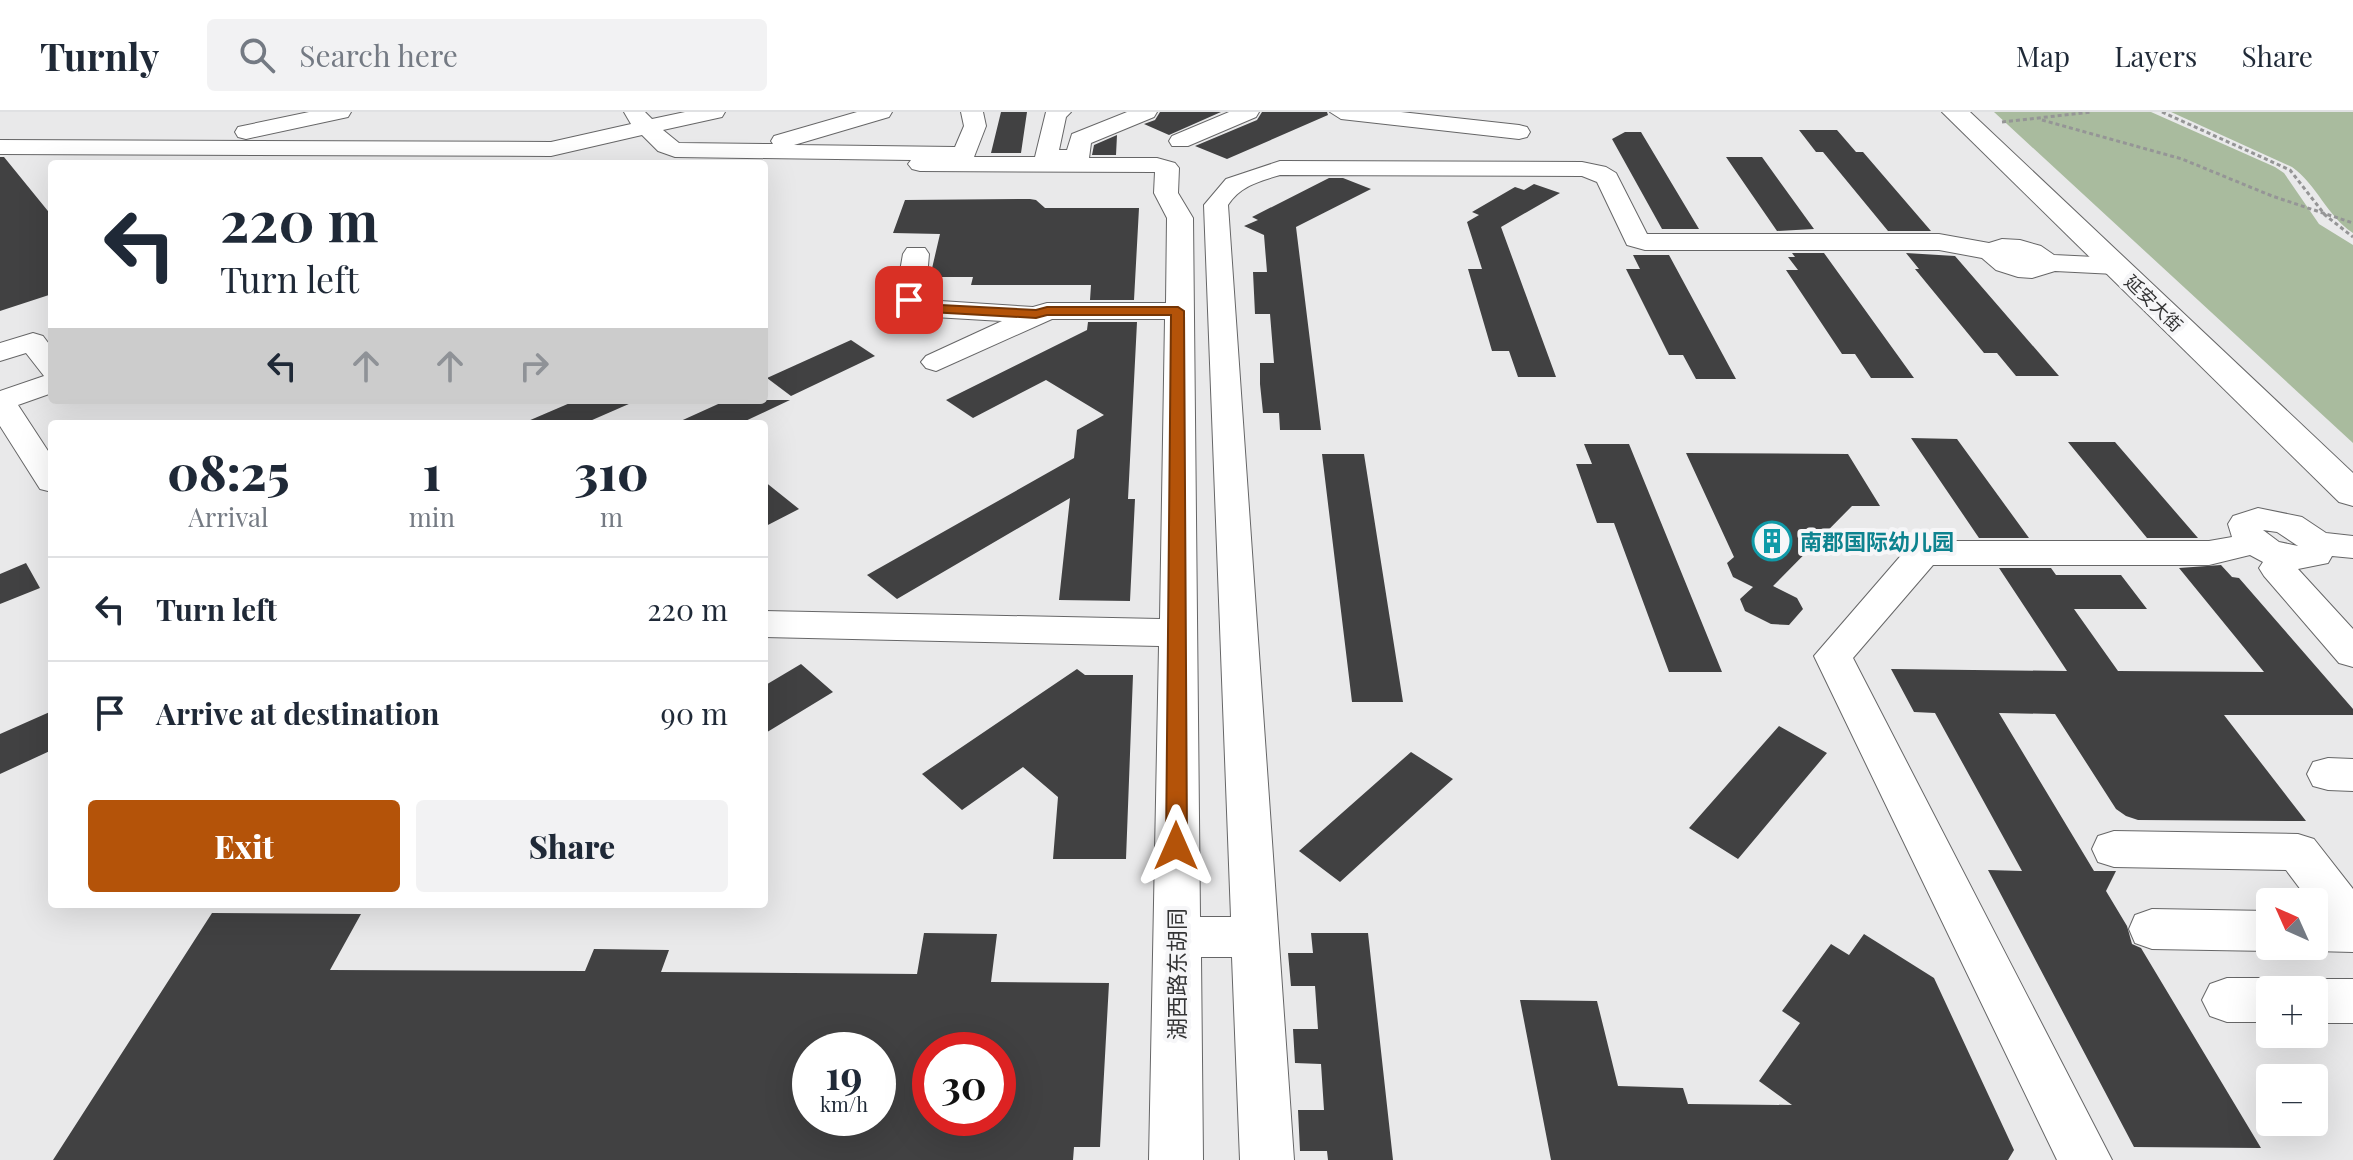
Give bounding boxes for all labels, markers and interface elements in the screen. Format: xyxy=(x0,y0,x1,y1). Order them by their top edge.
search box xyxy=(207,19,767,91)
text: Turnly xyxy=(40,30,159,81)
icon: search xyxy=(235,33,279,77)
text: Search here xyxy=(299,35,458,75)
text: Map xyxy=(2016,37,2070,74)
text: Layers xyxy=(2114,37,2197,74)
text: Share xyxy=(2241,37,2313,74)
text: 220 m xyxy=(220,182,378,257)
icon: left xyxy=(88,192,192,296)
text: Turn left xyxy=(220,254,359,302)
pin xyxy=(875,266,943,334)
street label: 延安大街 xyxy=(2120,269,2188,337)
icon: arrive xyxy=(887,278,931,322)
icon: left xyxy=(260,344,304,388)
icon: ahead xyxy=(344,344,388,388)
icon: ahead xyxy=(428,344,472,388)
icon: right xyxy=(512,344,556,388)
text: 08:25 xyxy=(167,439,289,503)
text: 1 xyxy=(423,439,441,503)
text: 310 xyxy=(574,439,649,503)
text: Arrival xyxy=(188,499,268,534)
text: min xyxy=(409,499,455,534)
text: m xyxy=(600,499,623,534)
building icon: 南郡国际幼儿园 xyxy=(1751,520,1793,562)
place label: 南郡国际幼儿园 xyxy=(1800,526,1954,556)
icon: left xyxy=(88,587,132,631)
text: Turn left xyxy=(156,589,277,629)
text: 220 m xyxy=(647,589,728,629)
icon: arrive xyxy=(88,691,132,735)
text: Arrive at destination xyxy=(156,693,439,733)
text: 90 m xyxy=(661,693,728,733)
button: Exit xyxy=(88,800,400,892)
button: Share xyxy=(416,800,728,892)
position arrow xyxy=(1134,804,1218,888)
north arrow xyxy=(2256,888,2328,960)
map controls xyxy=(2256,888,2328,1136)
street label: 湖西路东胡同 xyxy=(1161,908,1191,1040)
button: + xyxy=(2256,976,2328,1048)
speed limit sign: 30 xyxy=(912,1032,1016,1136)
text: 19 xyxy=(825,1047,863,1100)
button: − xyxy=(2256,1064,2328,1136)
text: km/h xyxy=(820,1090,868,1117)

